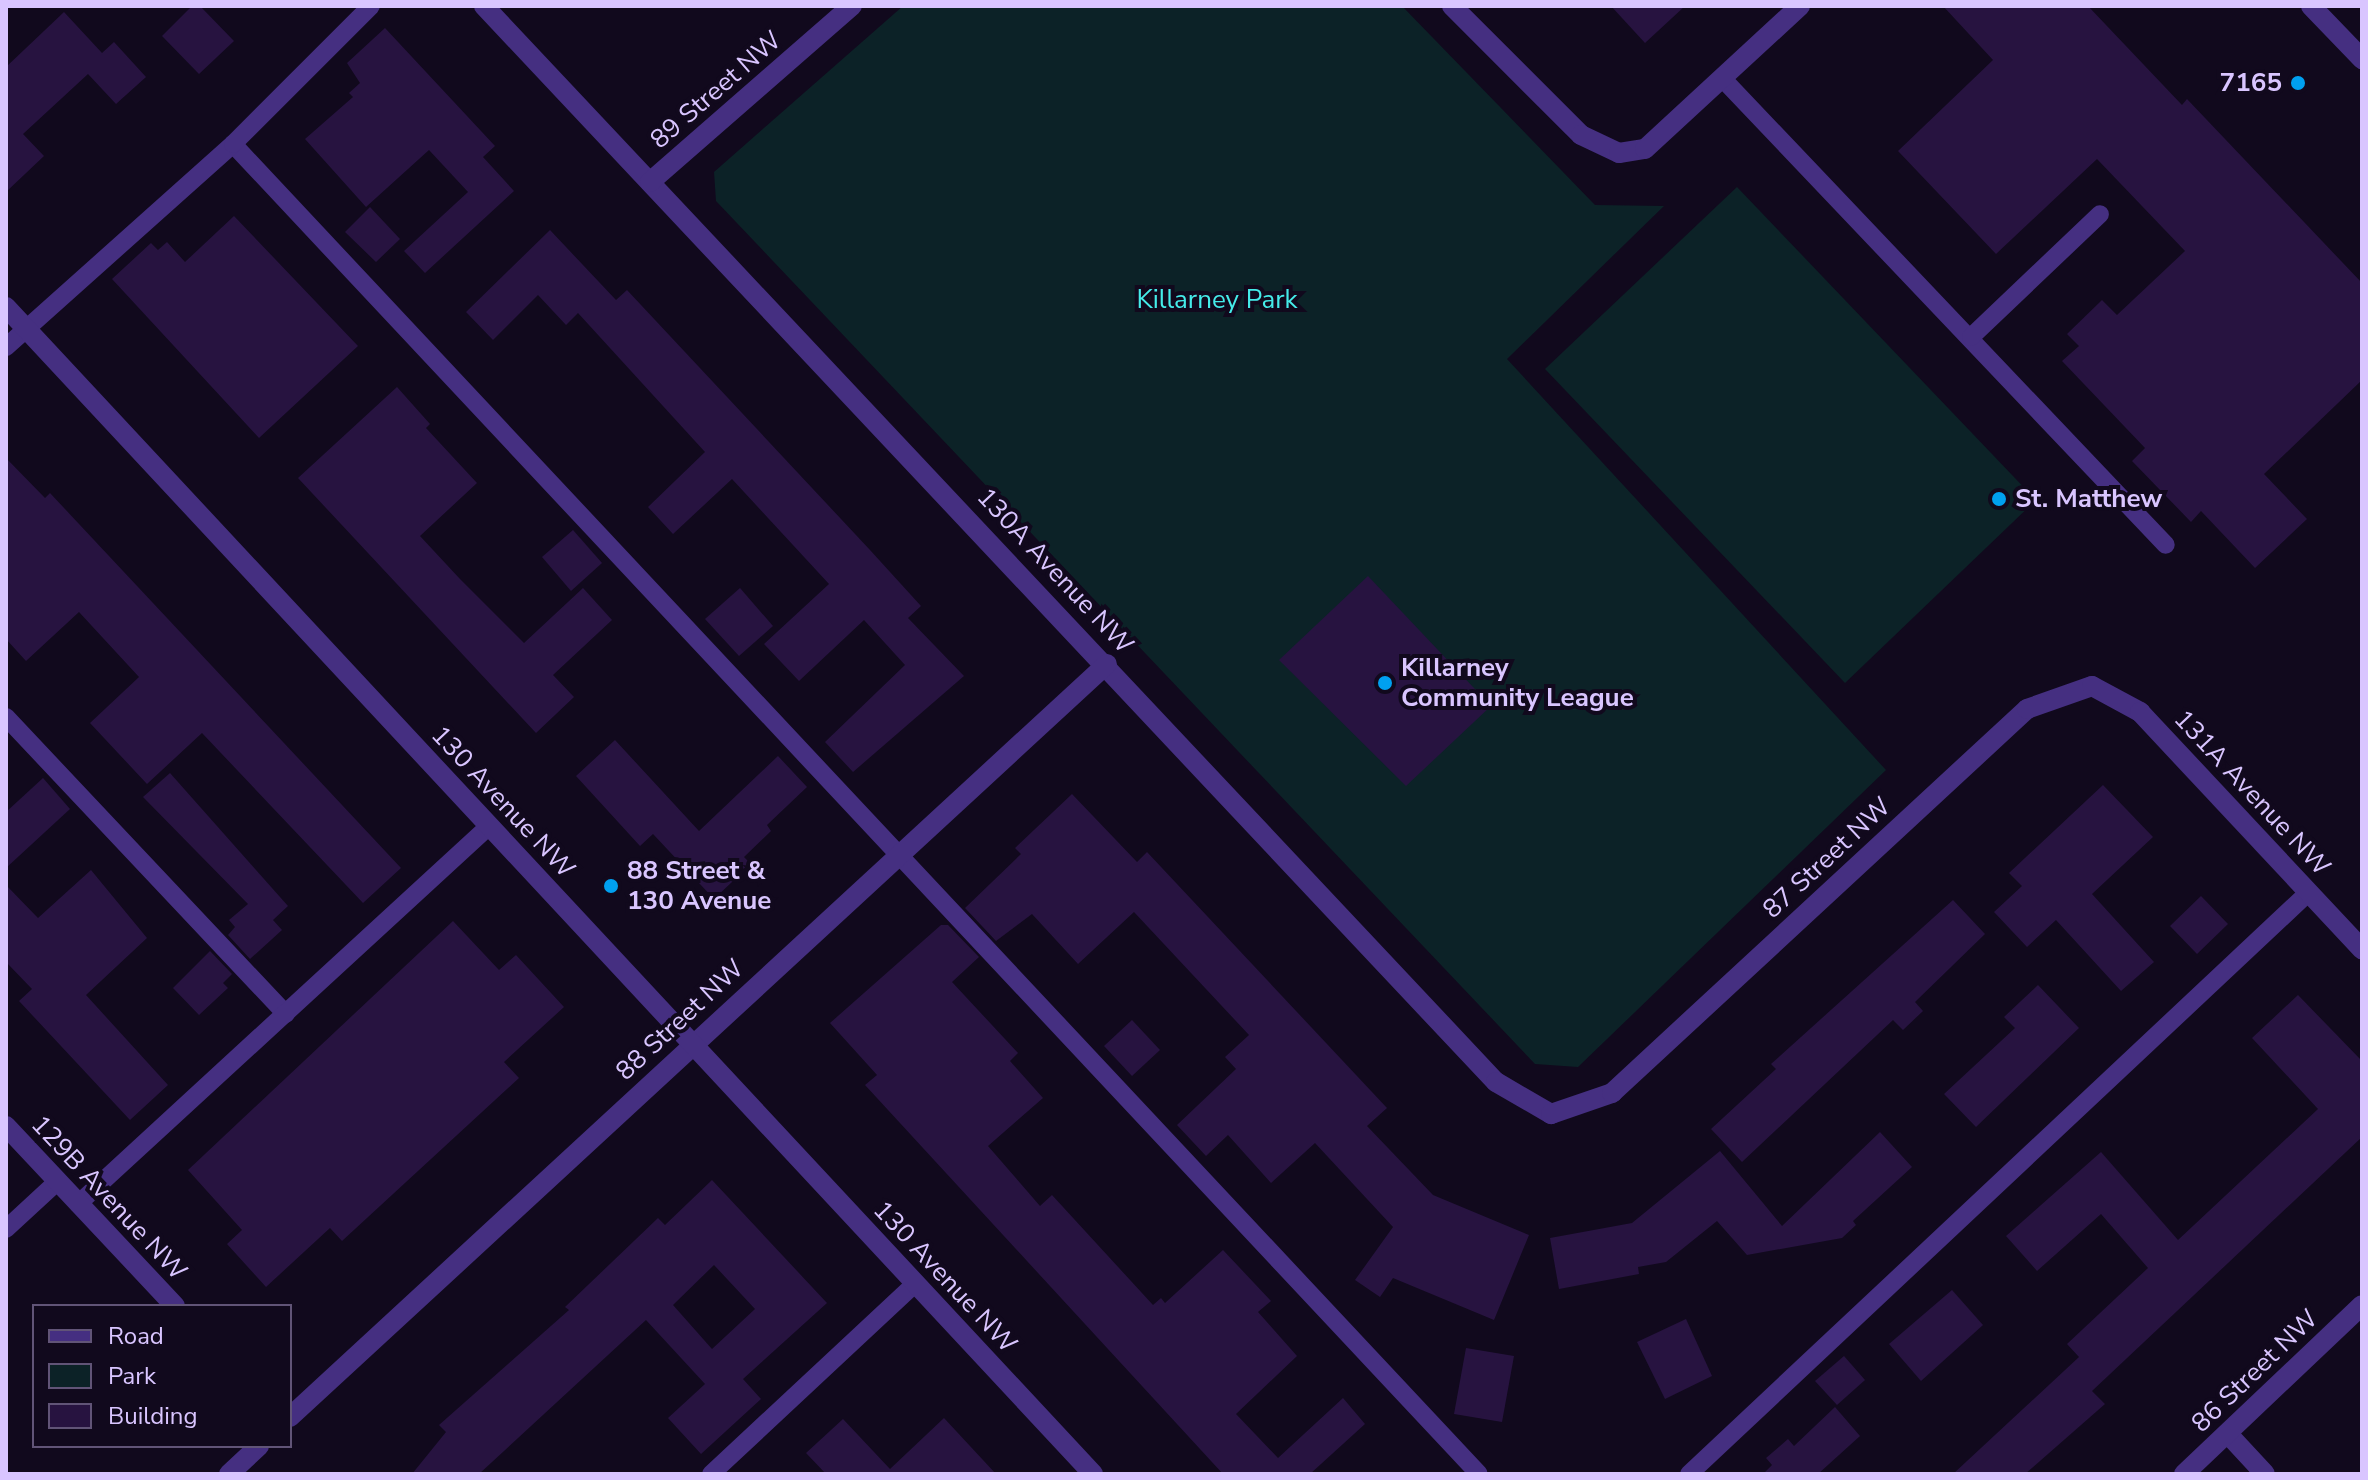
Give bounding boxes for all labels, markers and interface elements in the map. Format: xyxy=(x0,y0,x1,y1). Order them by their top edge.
street label: 89 Street NW xyxy=(644,25,788,155)
place label: 7165 xyxy=(2220,67,2282,99)
marker: 7165 xyxy=(2289,74,2307,92)
park label: Killarney Park xyxy=(1136,284,1298,316)
street label: 130A Avenue NW xyxy=(970,482,1140,660)
place label: St. Matthew xyxy=(2015,483,2162,515)
marker: St. Matthew xyxy=(1990,490,2008,508)
place label: Killarney Community League xyxy=(1401,652,1634,714)
marker: Killarney Community League xyxy=(1376,674,1394,692)
street label: 131A Avenue NW xyxy=(2167,704,2337,882)
street label: 130 Avenue NW xyxy=(425,720,581,884)
street label: 87 Street NW xyxy=(1757,791,1897,925)
place label: 88 Street & 130 Avenue xyxy=(627,855,771,916)
marker: 88 Street & 130 Avenue xyxy=(602,877,620,895)
street label: 88 Street NW xyxy=(610,953,750,1087)
street label: 129B Avenue NW xyxy=(25,1109,193,1287)
street label: 130 Avenue NW xyxy=(867,1195,1023,1359)
street label: 86 Street NW xyxy=(2185,1303,2325,1439)
legend xyxy=(32,1304,292,1448)
text: Road xyxy=(108,1320,164,1352)
text: Park xyxy=(108,1360,156,1392)
text: Building xyxy=(108,1400,198,1432)

